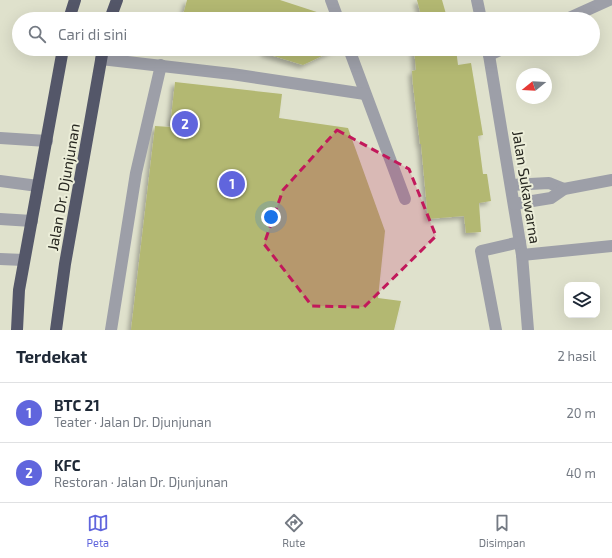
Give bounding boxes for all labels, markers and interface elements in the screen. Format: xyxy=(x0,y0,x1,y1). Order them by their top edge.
search box xyxy=(12,12,600,56)
icon: search xyxy=(26,23,48,45)
text: Cari di sini xyxy=(58,25,127,43)
north arrow xyxy=(516,68,552,104)
pin: 2 xyxy=(172,109,198,139)
street label: Jalan Dr. Djunjunan xyxy=(43,122,84,252)
street label: Jalan Sukawarna xyxy=(509,129,545,245)
pin: 1 xyxy=(219,169,245,199)
your location xyxy=(261,207,281,227)
map controls xyxy=(564,282,600,318)
button: layers xyxy=(564,282,600,318)
text: Terdekat xyxy=(16,346,87,366)
text: 2 hasil xyxy=(557,348,596,364)
text: BTC 21 xyxy=(54,396,100,414)
text: 1 xyxy=(26,405,32,421)
text: 20 m xyxy=(567,405,596,421)
text: Teater · Jalan Dr. Djunjunan xyxy=(54,414,211,430)
text: KFC xyxy=(54,456,81,474)
text: 2 xyxy=(25,465,33,481)
text: 40 m xyxy=(566,465,596,481)
text: Restoran · Jalan Dr. Djunjunan xyxy=(54,474,228,490)
tab: Peta xyxy=(87,512,109,549)
tab: Rute xyxy=(282,512,305,549)
tab: Disimpan xyxy=(479,512,525,549)

